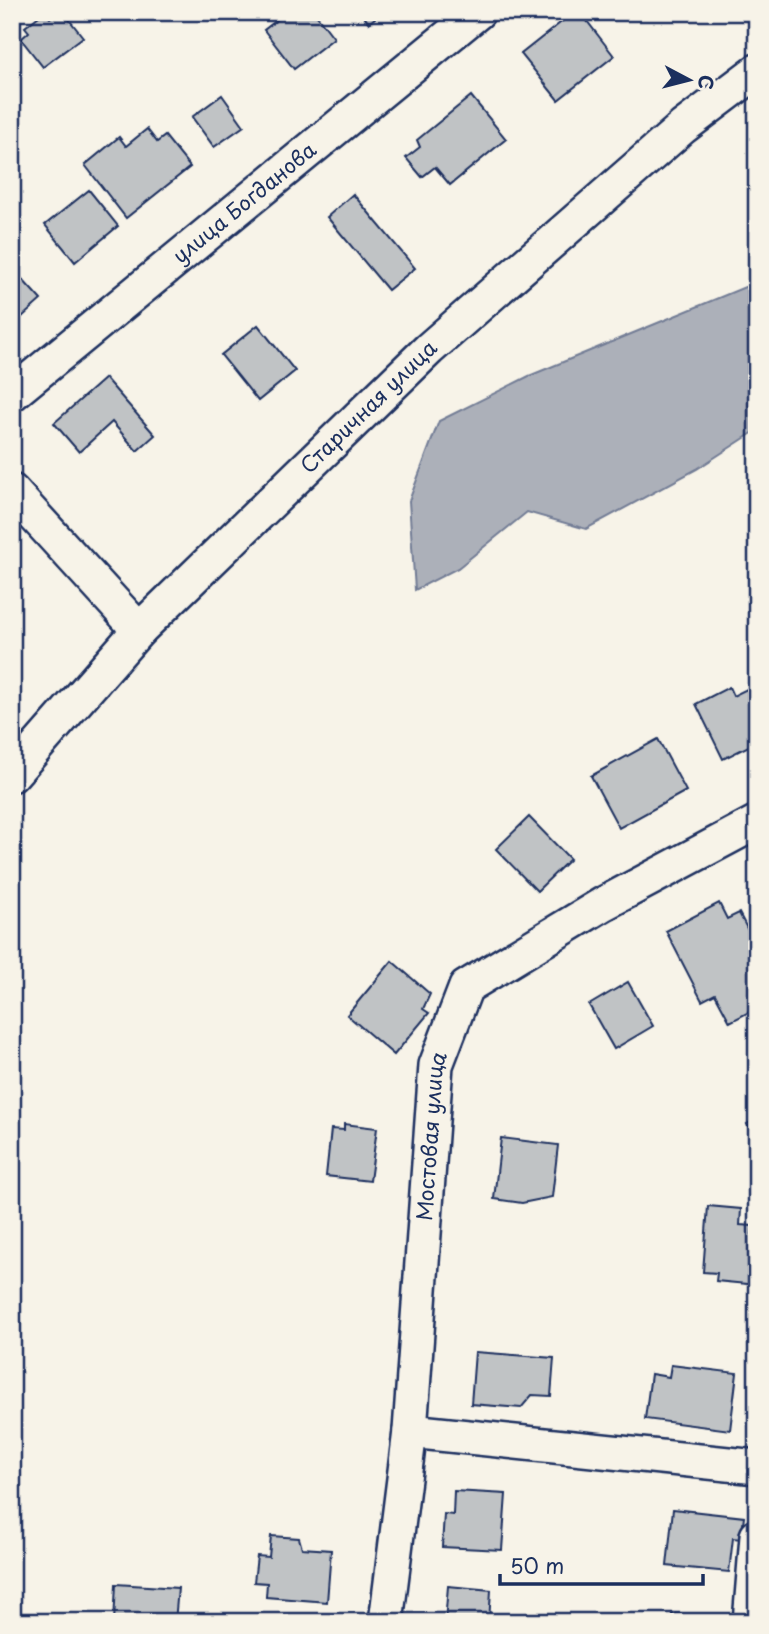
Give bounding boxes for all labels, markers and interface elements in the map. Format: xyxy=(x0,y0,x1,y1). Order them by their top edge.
north arrow xyxy=(654,46,724,116)
text: С xyxy=(692,73,722,91)
street label: улица Богданова xyxy=(165,133,322,270)
street label: Старичная улица xyxy=(292,331,444,480)
street label: Мостовая улица xyxy=(407,1045,454,1222)
scale bar xyxy=(500,1543,702,1587)
text: 50 m xyxy=(510,1549,564,1581)

